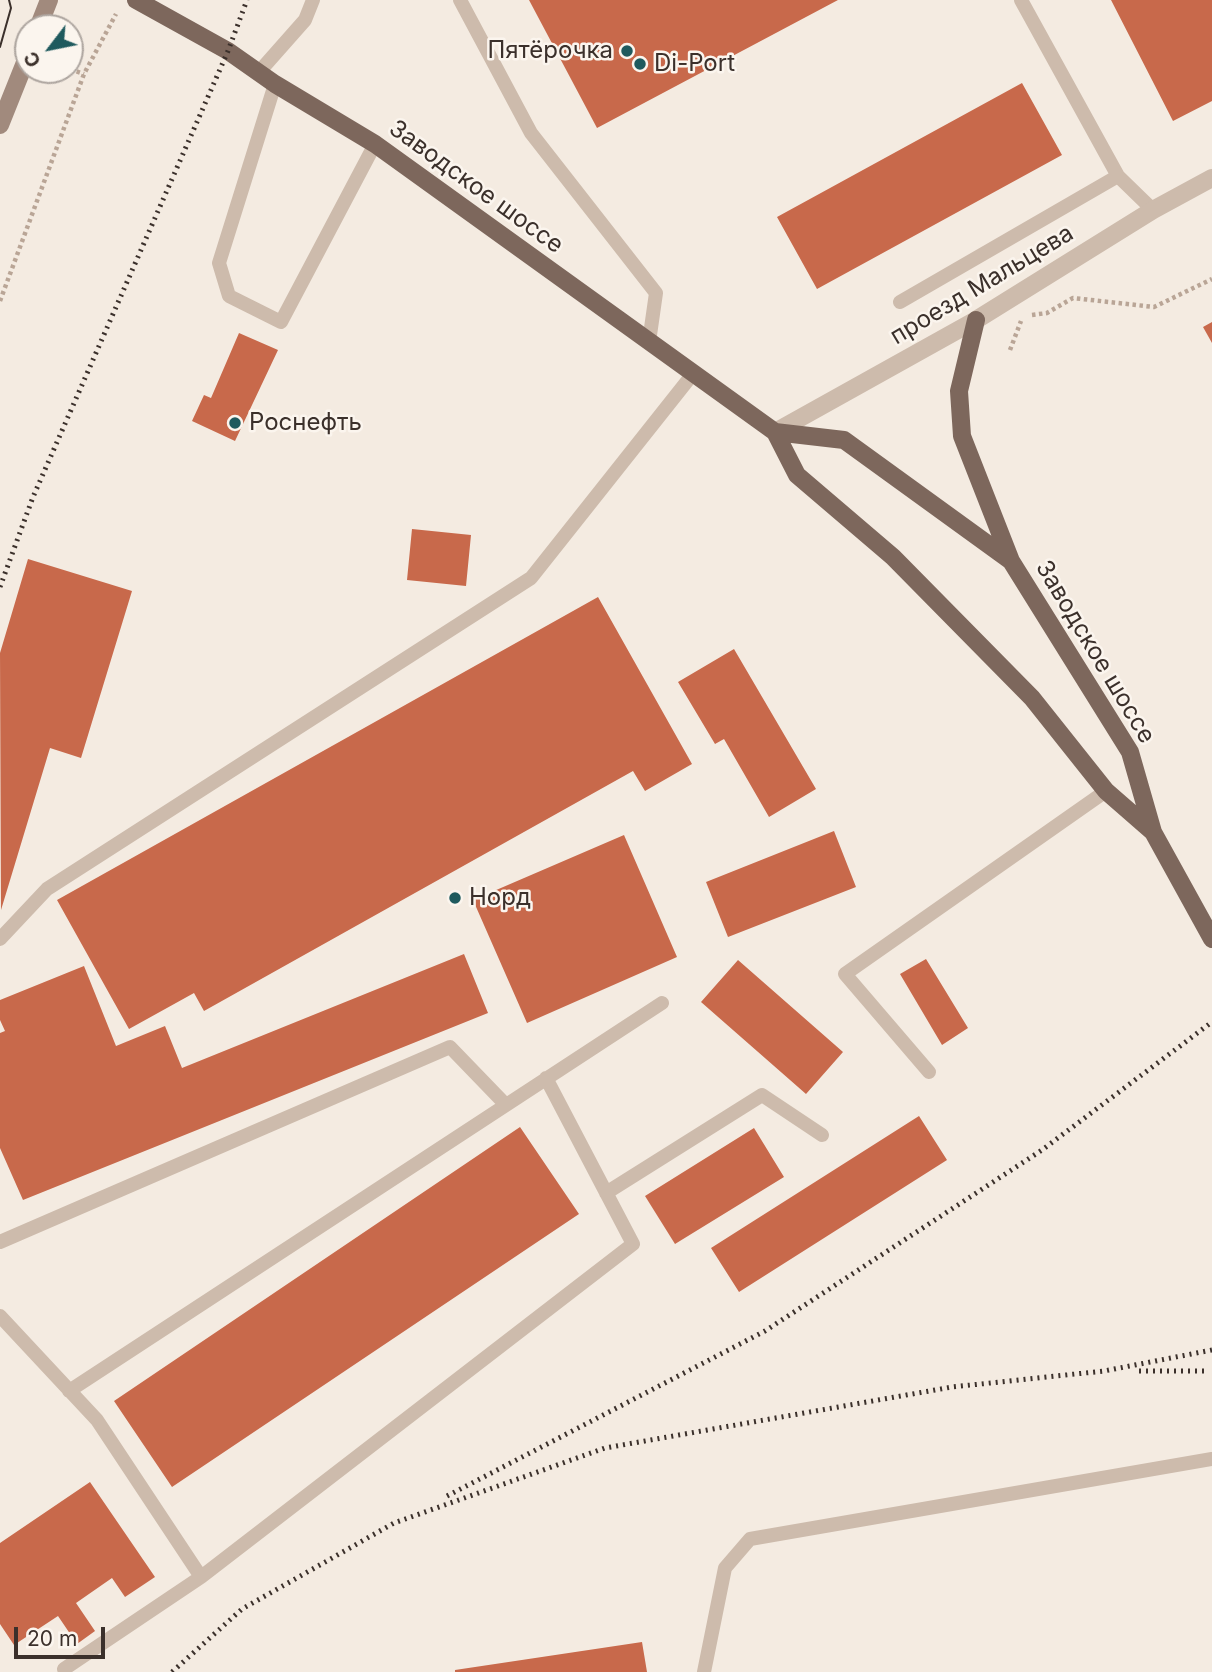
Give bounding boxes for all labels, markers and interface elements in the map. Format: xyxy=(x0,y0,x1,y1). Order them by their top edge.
north arrow xyxy=(14,14,84,84)
place label: Пятёрочка xyxy=(487,37,613,65)
marker: Пятёрочка xyxy=(619,43,635,59)
text: С xyxy=(19,47,46,71)
place label: Di-Port xyxy=(654,50,735,78)
marker: Di-Port xyxy=(632,56,648,72)
street label: Заводское шоссе xyxy=(383,114,569,260)
street label: проезд Мальцева xyxy=(885,219,1079,351)
place label: Роснефть xyxy=(249,409,362,437)
marker: Роснефть xyxy=(227,415,243,431)
street label: Заводское шоссе xyxy=(1029,555,1161,749)
place label: Норд xyxy=(469,884,531,912)
marker: Норд xyxy=(447,890,463,906)
scale bar xyxy=(18,1612,108,1656)
text: 20 m xyxy=(27,1626,77,1651)

